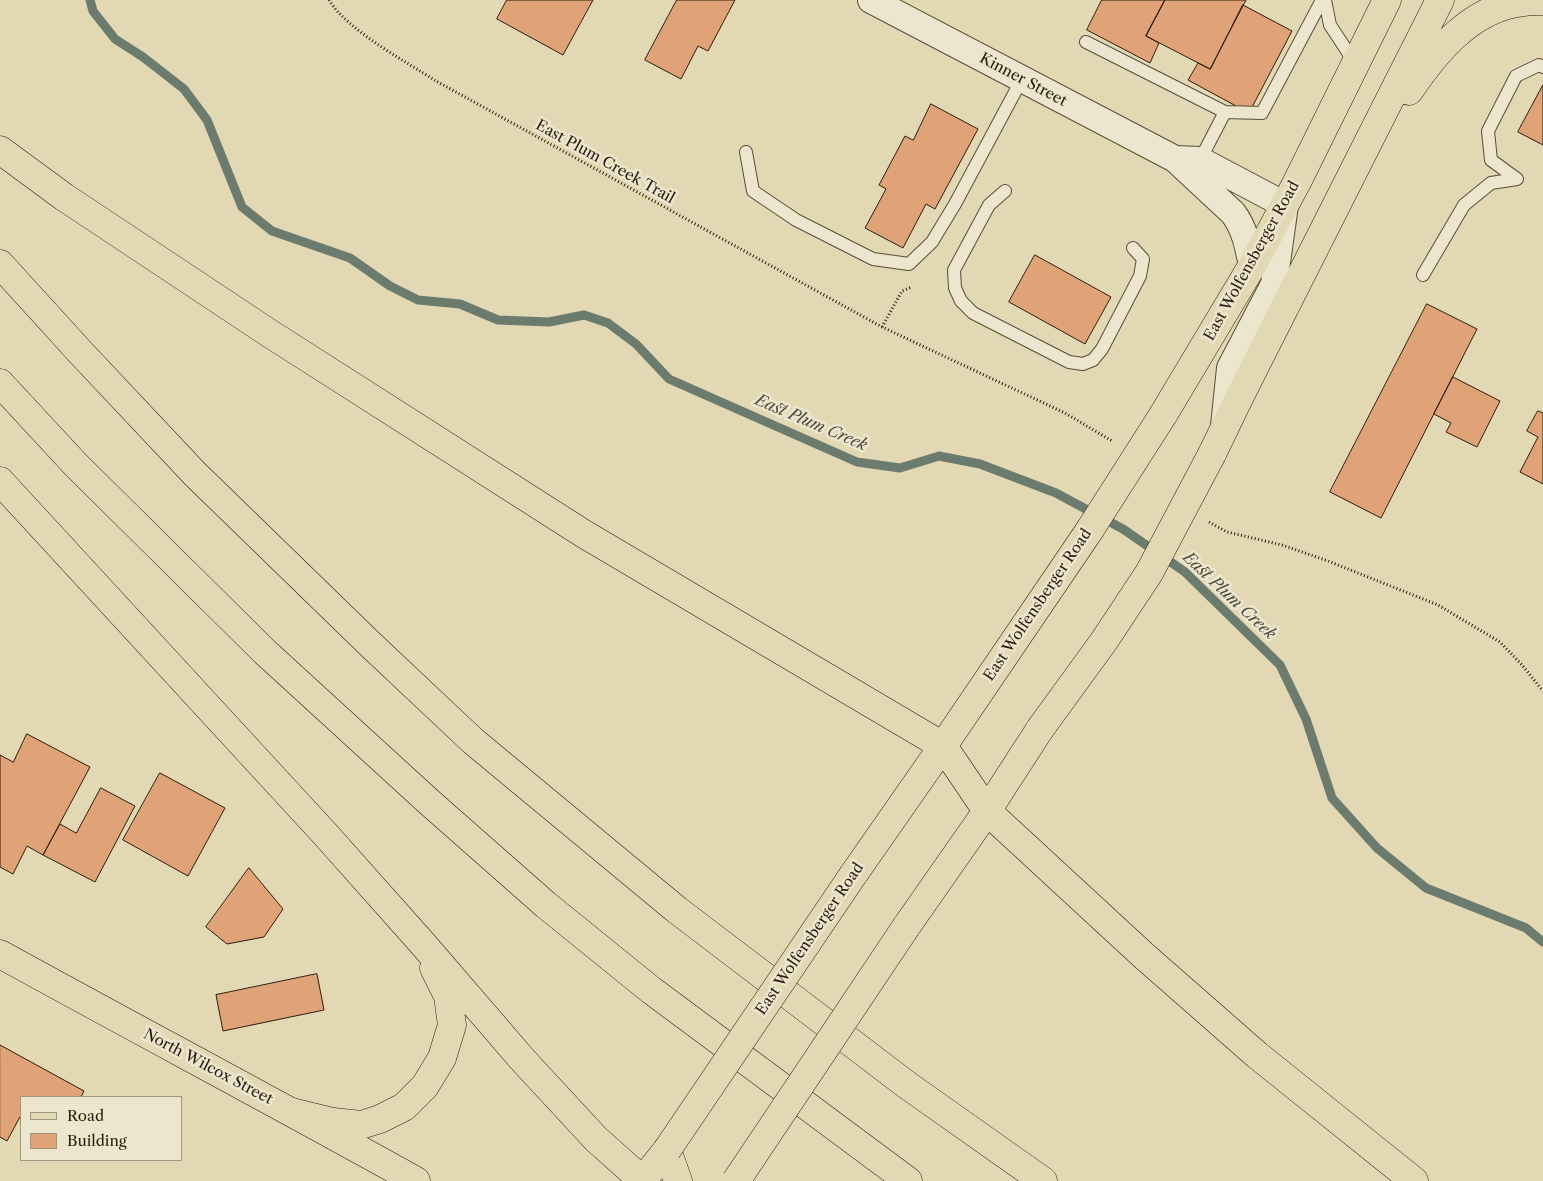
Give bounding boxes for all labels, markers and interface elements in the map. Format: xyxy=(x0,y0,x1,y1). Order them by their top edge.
street label: Kinner Street xyxy=(976,49,1070,111)
street label: East Plum Creek Trail xyxy=(532,116,678,208)
street label: East Wolfensberger Road xyxy=(1201,178,1303,344)
water label: East Plum Creek xyxy=(752,391,870,455)
street label: East Wolfensberger Road xyxy=(980,525,1096,685)
water label: East Plum Creek xyxy=(1179,548,1279,644)
street label: East Wolfensberger Road xyxy=(752,859,868,1019)
street label: North Wilcox Street xyxy=(140,1025,276,1109)
legend xyxy=(20,1096,182,1161)
text: Road xyxy=(67,1106,104,1125)
text: Building xyxy=(67,1131,127,1150)

